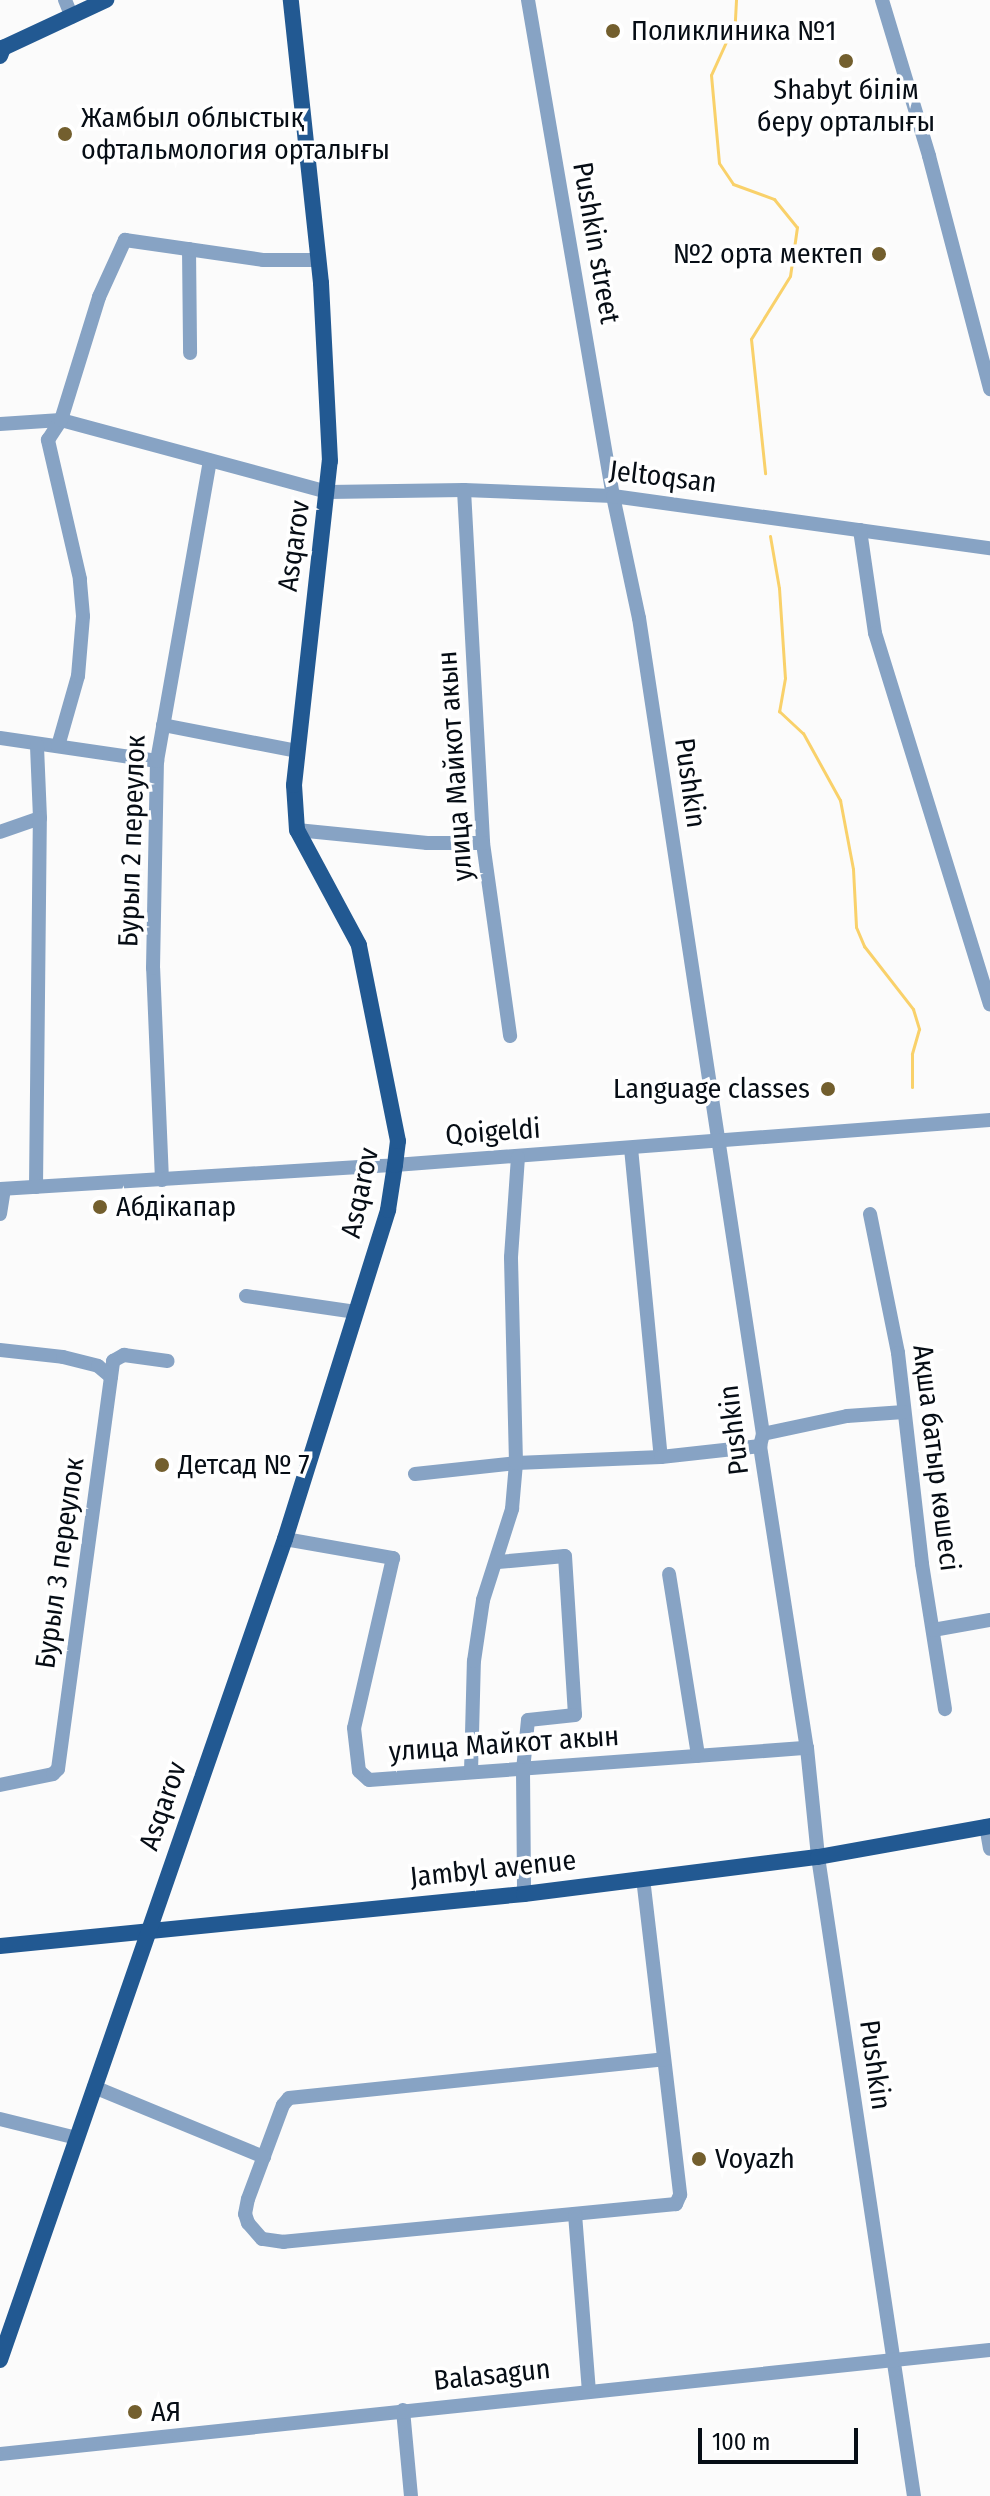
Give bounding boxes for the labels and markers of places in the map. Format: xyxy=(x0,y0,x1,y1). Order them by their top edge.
place label: Поликлиника №1 xyxy=(631,14,836,48)
marker: Поликлиника №1 xyxy=(602,20,624,42)
marker: Shabyt білім беру орталығы xyxy=(837,52,855,70)
place label: Shabyt білім беру орталығы xyxy=(757,73,935,139)
place label: Жамбыл облыстық офтальмология орталығы xyxy=(81,101,390,167)
marker: Жамбыл облыстық офтальмология орталығы xyxy=(56,125,74,143)
place label: №2 орта мектеп xyxy=(673,237,863,271)
marker: №2 орта мектеп xyxy=(870,245,888,263)
place label: Language classes xyxy=(613,1072,810,1106)
marker: Language classes xyxy=(817,1078,839,1100)
place label: Абдiкапар xyxy=(116,1190,236,1224)
marker: Абдiкапар xyxy=(91,1198,109,1216)
place label: Детсад № 7 xyxy=(178,1448,310,1482)
marker: Детсад № 7 xyxy=(153,1456,171,1474)
place label: Voyazh xyxy=(715,2142,795,2176)
marker: Voyazh xyxy=(690,2150,708,2168)
place label: АЯ xyxy=(151,2395,181,2429)
marker: АЯ xyxy=(126,2403,144,2421)

